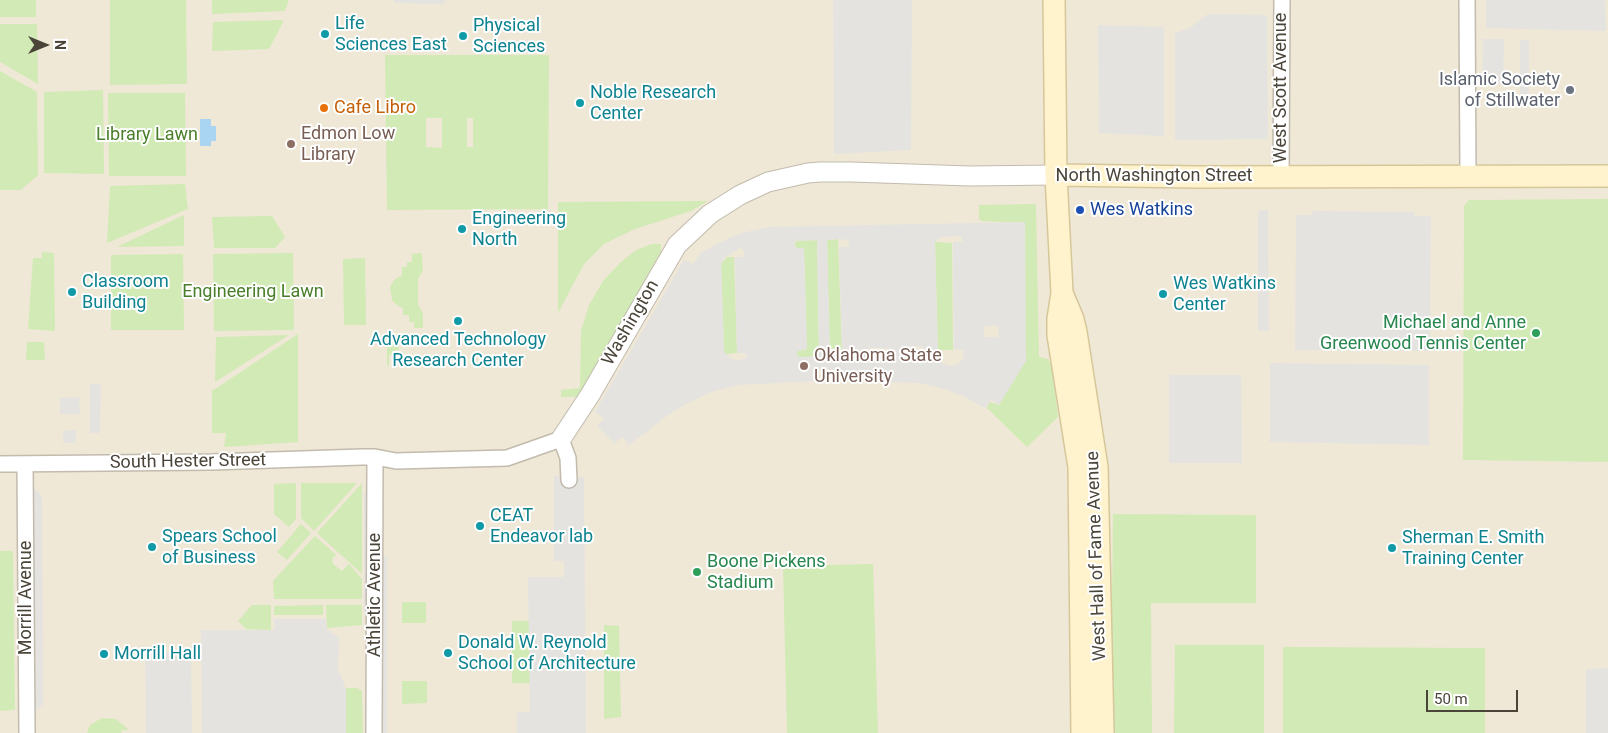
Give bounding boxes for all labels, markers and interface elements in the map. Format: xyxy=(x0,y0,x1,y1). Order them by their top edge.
place label: Life Sciences East xyxy=(335,13,447,56)
street label: West Scott Avenue xyxy=(1270,13,1292,163)
place label: Physical Sciences xyxy=(473,15,545,58)
north arrow xyxy=(20,20,70,70)
marker: Life Sciences East xyxy=(319,28,331,40)
marker: Physical Sciences xyxy=(457,30,469,42)
text: N xyxy=(52,40,68,50)
place label: Islamic Society of Stillwater xyxy=(1439,69,1560,112)
place label: Noble Research Center xyxy=(590,82,716,125)
marker: Islamic Society of Stillwater xyxy=(1564,84,1576,96)
place label: Cafe Libro xyxy=(334,97,416,119)
marker: Noble Research Center xyxy=(574,97,586,109)
marker: Cafe Libro xyxy=(318,102,330,114)
place label: Edmon Low Library xyxy=(301,123,395,166)
park label: Library Lawn xyxy=(96,124,198,146)
marker: Edmon Low Library xyxy=(285,138,297,150)
street label: North Washington Street xyxy=(1056,165,1252,187)
place label: Wes Watkins xyxy=(1090,199,1193,221)
marker: Wes Watkins xyxy=(1074,204,1086,216)
place label: Engineering North xyxy=(472,208,566,250)
marker: Engineering North xyxy=(456,223,468,235)
place label: Classroom Building xyxy=(82,271,169,314)
place label: Wes Watkins Center xyxy=(1173,273,1276,316)
street label: Washington xyxy=(598,276,664,370)
park label: Engineering Lawn xyxy=(182,281,324,303)
marker: Classroom Building xyxy=(66,286,78,298)
marker: Wes Watkins Center xyxy=(1157,288,1169,300)
place label: Michael and Anne Greenwood Tennis Center xyxy=(1320,312,1526,354)
marker: Advanced Technology Research Center xyxy=(452,315,464,327)
marker: Michael and Anne Greenwood Tennis Center xyxy=(1530,327,1542,339)
place label: Advanced Technology Research Center xyxy=(370,329,546,372)
place label: Oklahoma State University xyxy=(814,345,942,388)
marker: Oklahoma State University xyxy=(798,360,810,372)
street label: South Hester Street xyxy=(110,450,266,474)
street label: West Hall of Fame Avenue xyxy=(1083,451,1111,661)
place label: CEAT Endeavor lab xyxy=(490,505,593,548)
marker: CEAT Endeavor lab xyxy=(474,520,486,532)
place label: Spears School of Business xyxy=(162,526,277,568)
place label: Sherman E. Smith Training Center xyxy=(1402,527,1544,570)
street label: Athletic Avenue xyxy=(364,533,386,657)
street label: Morrill Avenue xyxy=(15,541,37,655)
marker: Spears School of Business xyxy=(146,541,158,553)
marker: Sherman E. Smith Training Center xyxy=(1386,542,1398,554)
place label: Boone Pickens Stadium xyxy=(707,551,826,594)
marker: Boone Pickens Stadium xyxy=(691,566,703,578)
place label: Donald W. Reynold School of Architecture xyxy=(458,632,636,674)
place label: Morrill Hall xyxy=(114,643,201,665)
marker: Donald W. Reynold School of Architecture xyxy=(442,647,454,659)
marker: Morrill Hall xyxy=(98,648,110,660)
scale bar xyxy=(1428,680,1520,712)
text: 50 m xyxy=(1434,690,1468,708)

